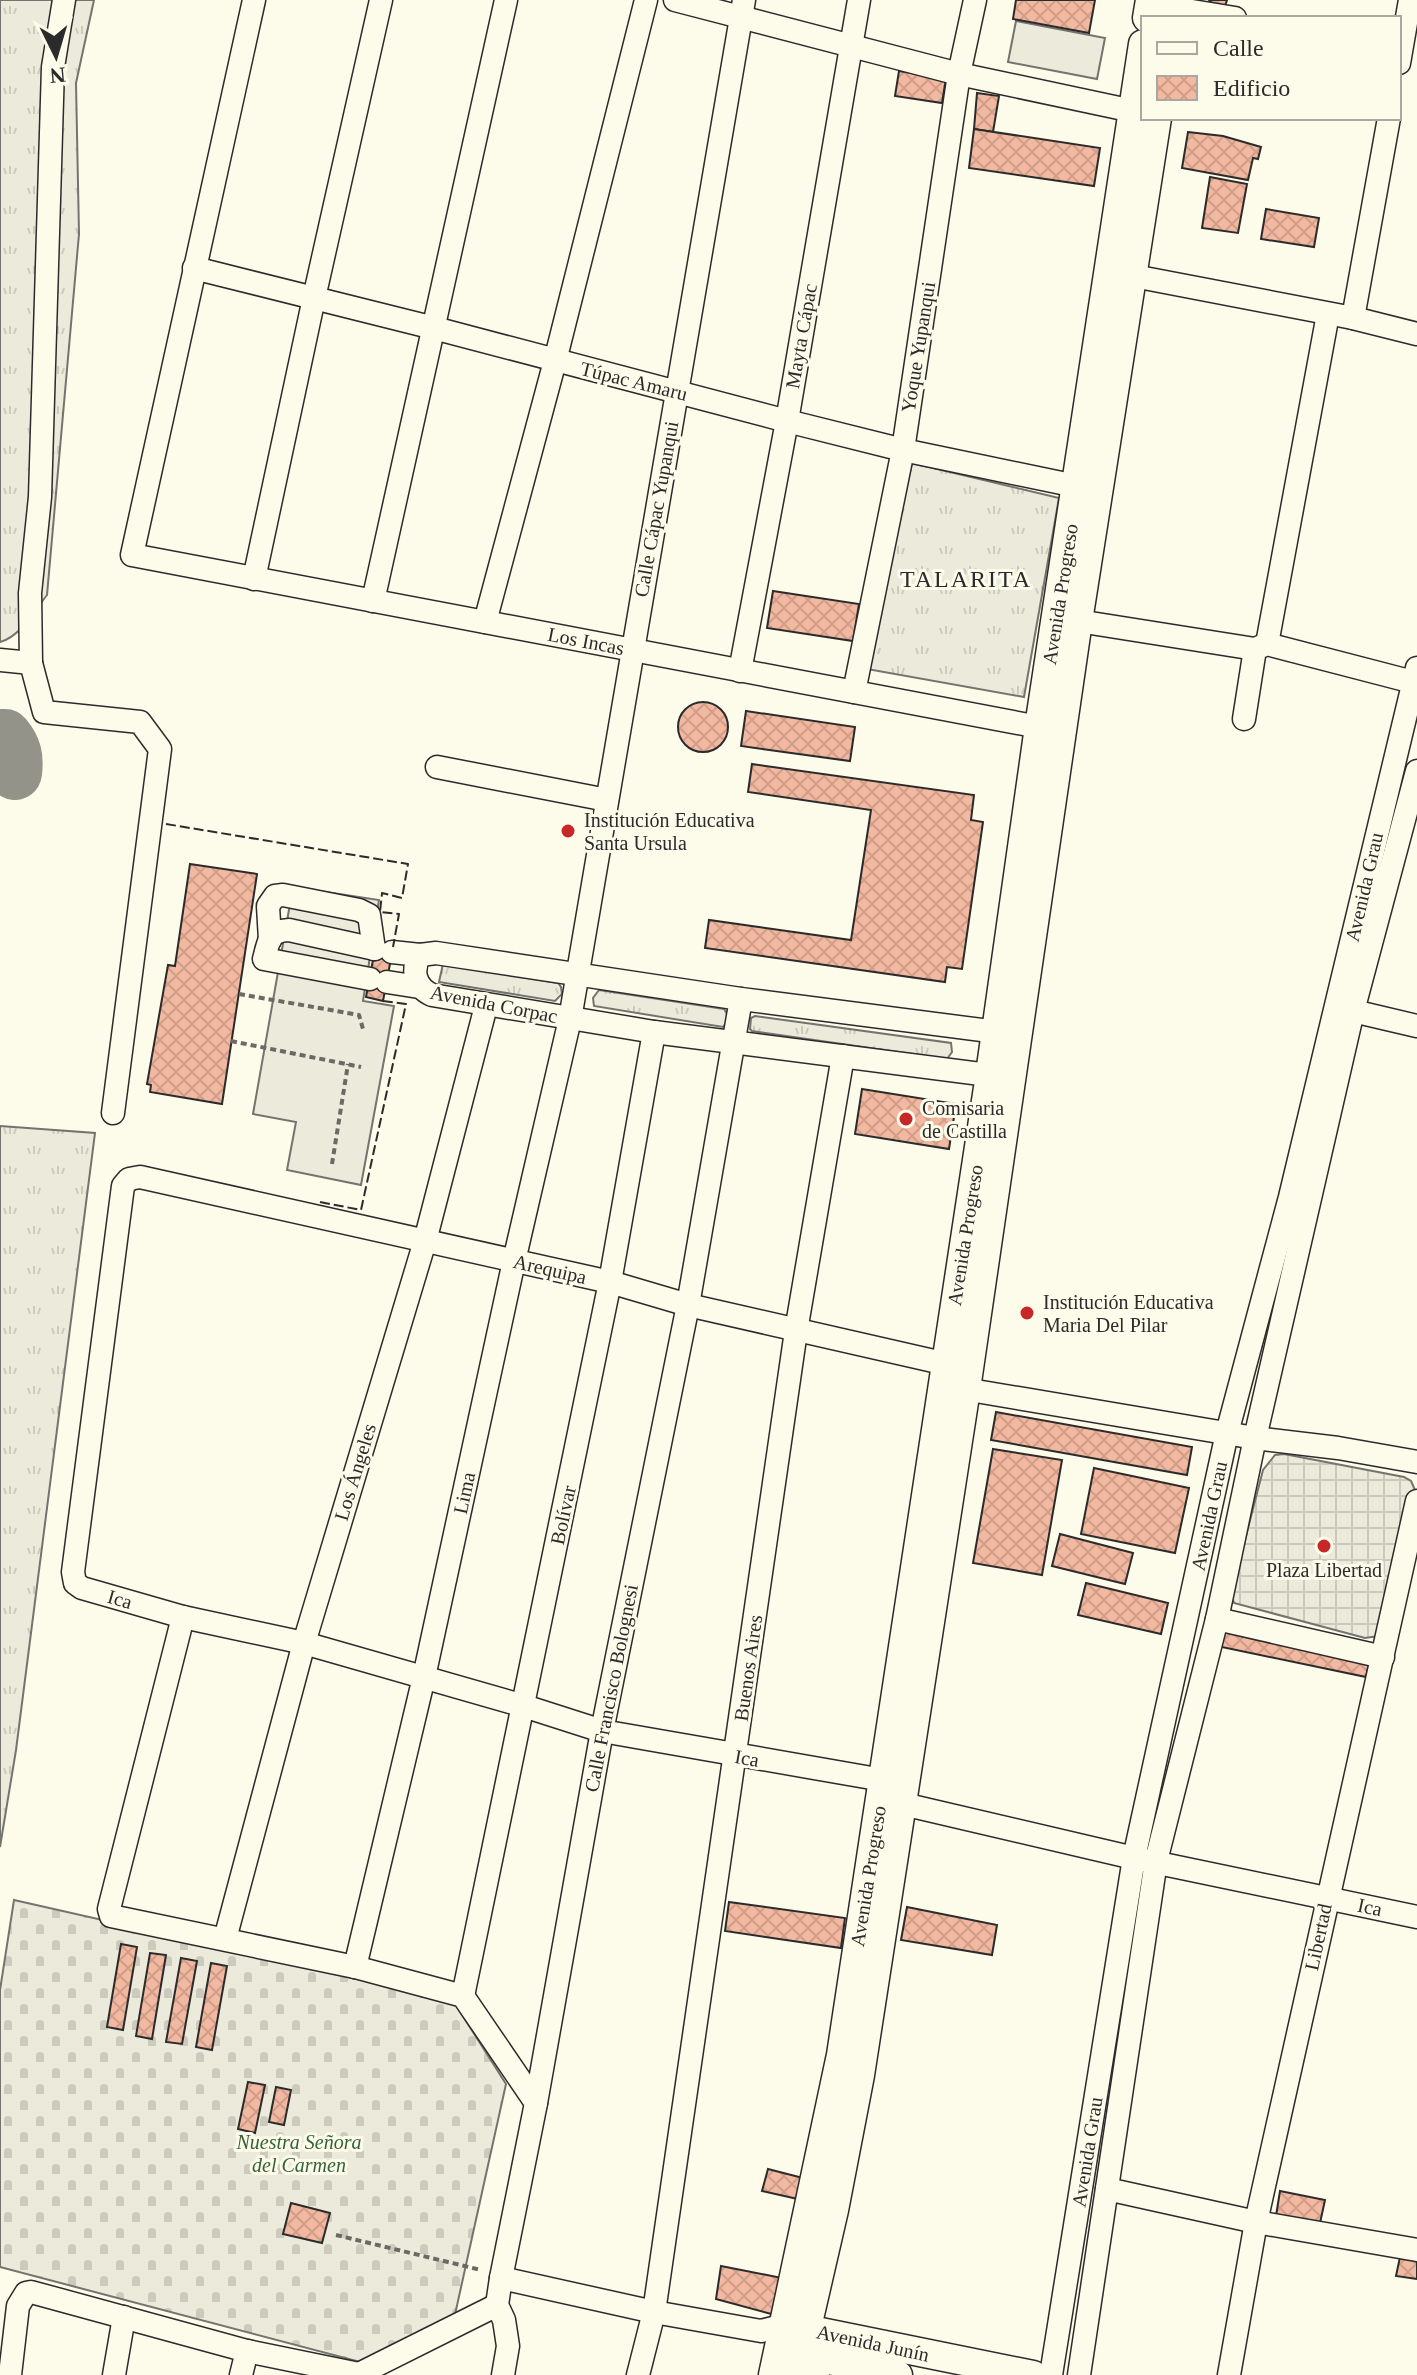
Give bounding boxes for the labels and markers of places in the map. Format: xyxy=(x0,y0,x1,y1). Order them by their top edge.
place label: Institución Educativa Santa Ursula xyxy=(584,809,755,854)
marker: Institución Educativa Santa Ursula xyxy=(559,822,577,840)
place label: Comisaria de Castilla xyxy=(922,1097,1007,1142)
marker: Comisaria de Castilla xyxy=(897,1110,915,1128)
place label: Institución Educativa Maria Del Pilar xyxy=(1043,1291,1214,1336)
marker: Institución Educativa Maria Del Pilar xyxy=(1018,1304,1036,1322)
marker: Plaza Libertad xyxy=(1315,1537,1333,1555)
place label: Plaza Libertad xyxy=(1266,1559,1382,1581)

